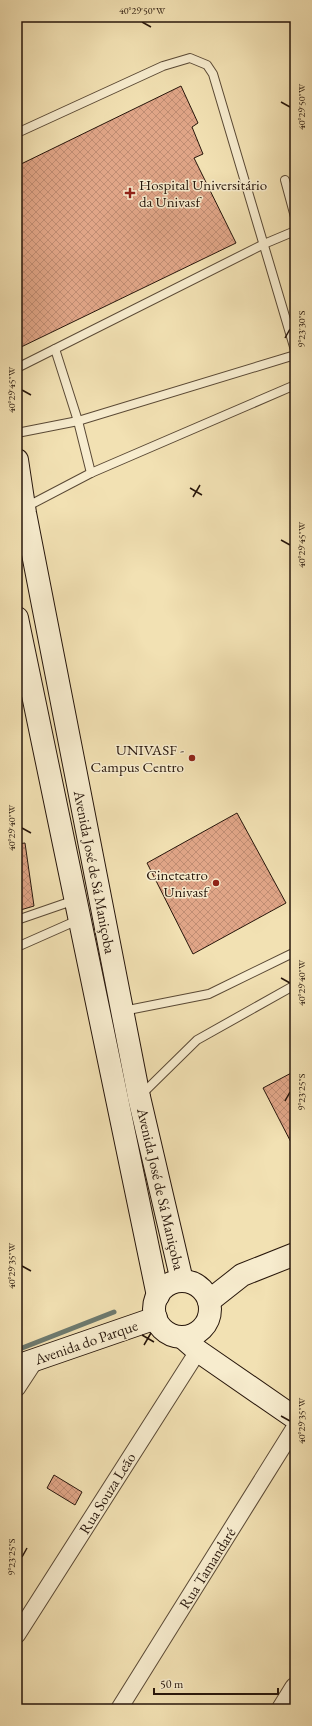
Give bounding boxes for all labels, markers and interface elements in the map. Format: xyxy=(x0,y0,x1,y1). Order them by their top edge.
text: 40°29'50"W xyxy=(119,4,166,17)
text: 40°29'50"W xyxy=(295,83,308,130)
place label: Hospital Universitário da Univasf xyxy=(139,175,267,211)
marker: Hospital Universitário da Univasf xyxy=(124,187,136,199)
text: 9°23'30"S xyxy=(295,310,308,347)
text: 40°29'45"W xyxy=(5,366,18,413)
text: 40°29'45"W xyxy=(295,521,308,568)
place label: UNIVASF - Campus Centro xyxy=(91,740,184,776)
marker: UNIVASF - Campus Centro xyxy=(187,753,197,763)
street label: Avenida José de Sá Maniçoba xyxy=(70,788,120,955)
text: 40°29'40"W xyxy=(5,804,18,851)
place label: Cineteatro Univasf xyxy=(146,865,210,901)
marker: Cineteatro Univasf xyxy=(211,878,221,888)
text: 40°29'40"W xyxy=(295,959,308,1006)
text: 9°23'25"S xyxy=(295,1073,308,1110)
street label: Avenida José de Sá Maniçoba xyxy=(133,1105,189,1272)
text: 40°29'35"W xyxy=(5,1242,18,1289)
street label: Avenida do Parque xyxy=(31,1315,140,1369)
text: 40°29'35"W xyxy=(295,1397,308,1444)
street label: Rua Souza Leão xyxy=(74,1449,140,1537)
street label: Rua Tamandaré xyxy=(175,1524,240,1612)
text: 9°23'25"S xyxy=(5,1538,18,1575)
scale bar xyxy=(154,1670,278,1696)
text: 50 m xyxy=(160,1676,184,1692)

